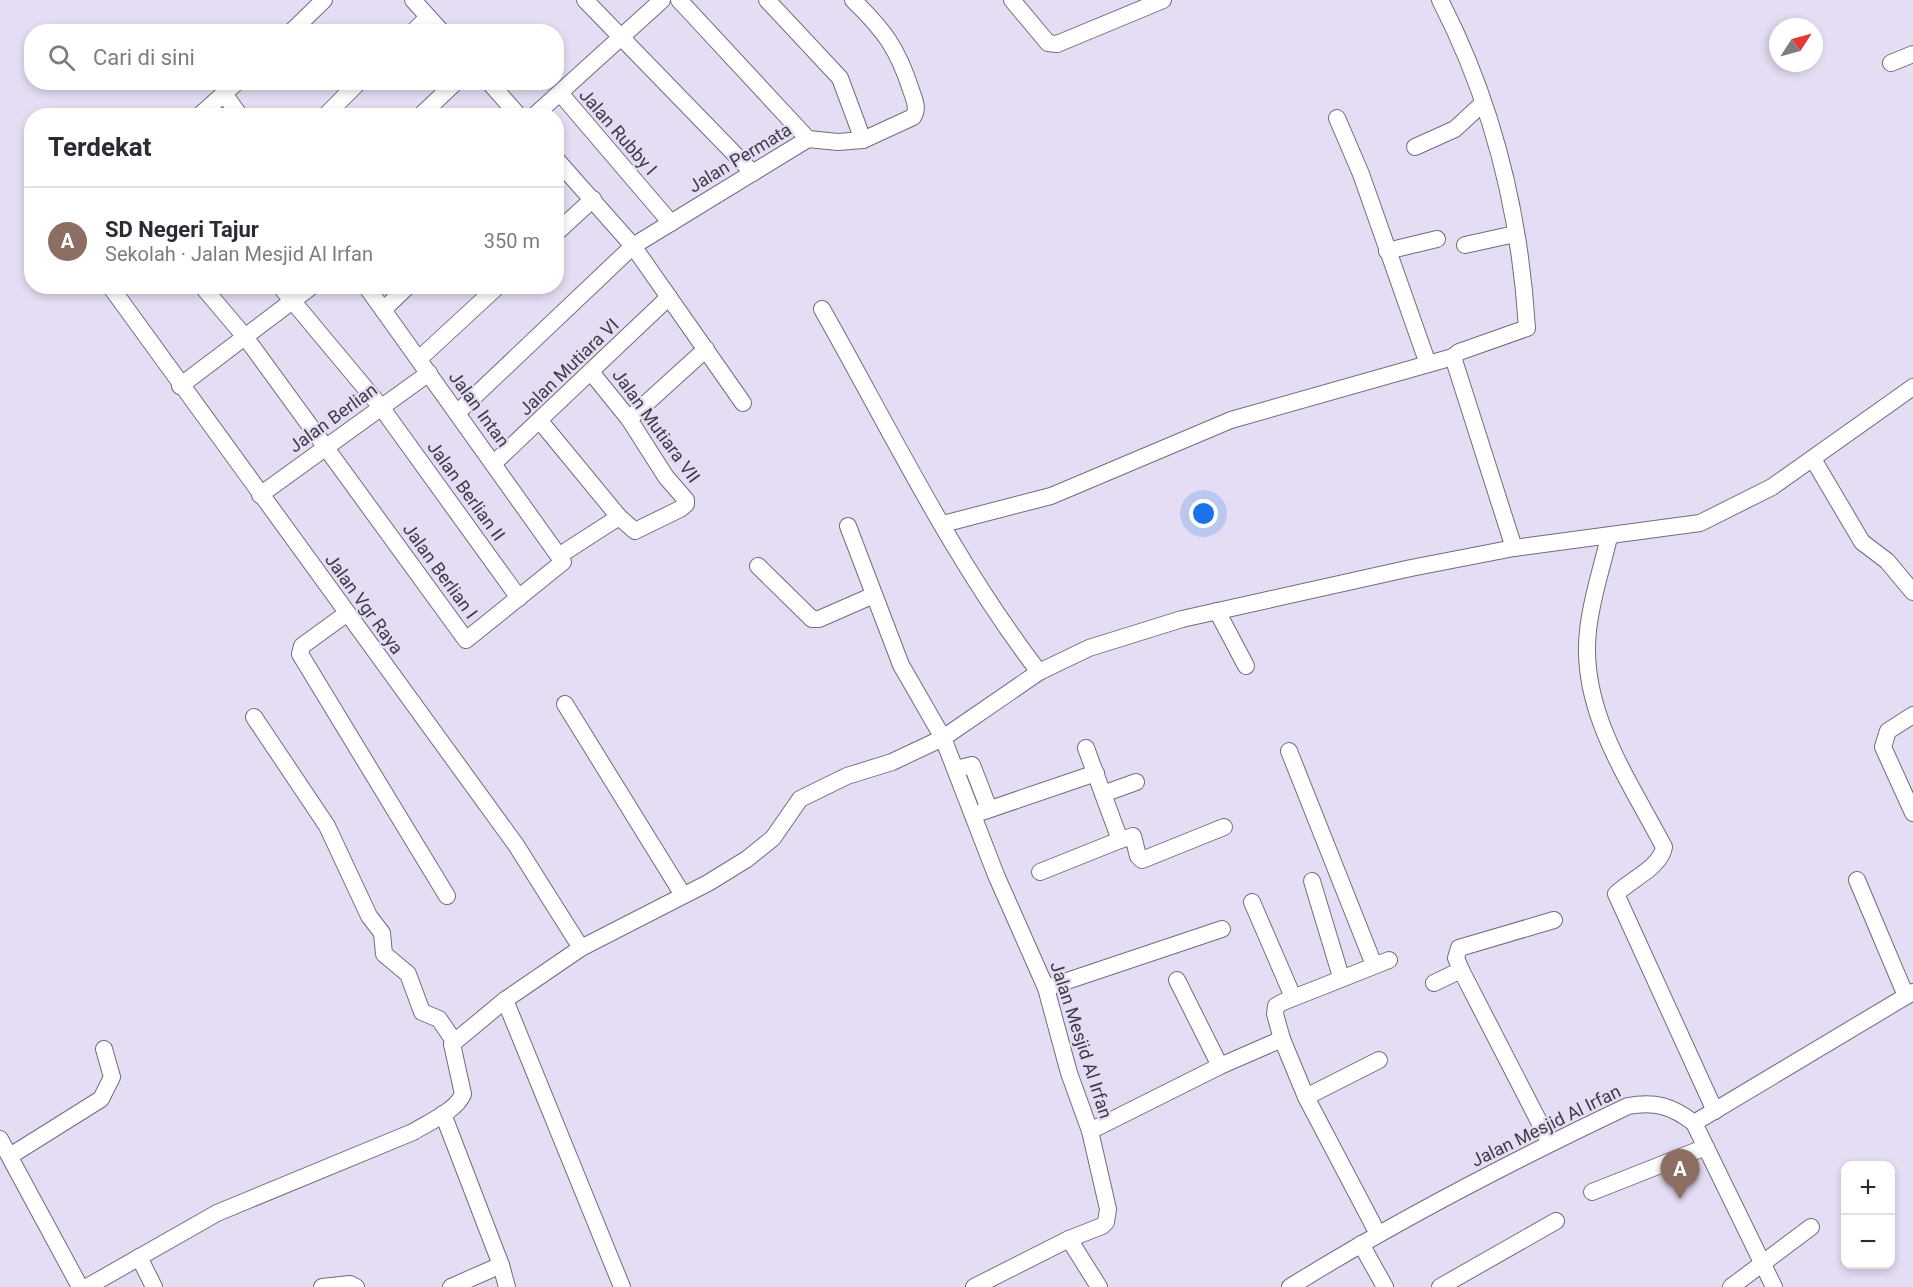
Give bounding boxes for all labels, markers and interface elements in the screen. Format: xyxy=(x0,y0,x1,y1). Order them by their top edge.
north arrow xyxy=(1769,18,1823,72)
search box xyxy=(24,24,564,90)
icon: search xyxy=(45,41,78,74)
text: Cari di sini xyxy=(93,45,195,70)
street label: Jalan Rubby I xyxy=(575,84,662,179)
street label: Jalan Permata xyxy=(684,119,795,197)
text: Terdekat xyxy=(48,132,152,162)
text: SD Negeri Tajur xyxy=(105,217,259,242)
text: A xyxy=(61,229,74,253)
text: 350 m xyxy=(484,229,540,253)
text: Sekolah · Jalan Mesjid Al Irfan xyxy=(105,242,373,266)
street label: Jalan Mutiara VI xyxy=(514,314,623,419)
street label: Jalan Mutiara VII xyxy=(608,365,705,487)
street label: Jalan Intan xyxy=(445,367,514,451)
street label: Jalan Berlian xyxy=(285,379,381,457)
street label: Jalan Berlian II xyxy=(423,437,510,545)
your location xyxy=(1189,499,1218,528)
street label: Jalan Berlian I xyxy=(399,519,482,623)
street label: Jalan Vgr Raya xyxy=(321,549,408,658)
street label: Jalan Mesjid Al Irfan xyxy=(1046,959,1117,1121)
street label: Jalan Mesjid Al Irfan xyxy=(1468,1080,1624,1171)
pin: A xyxy=(1660,1150,1700,1199)
map controls xyxy=(1841,1161,1895,1269)
button: + xyxy=(1841,1161,1895,1215)
button: − xyxy=(1841,1215,1895,1269)

